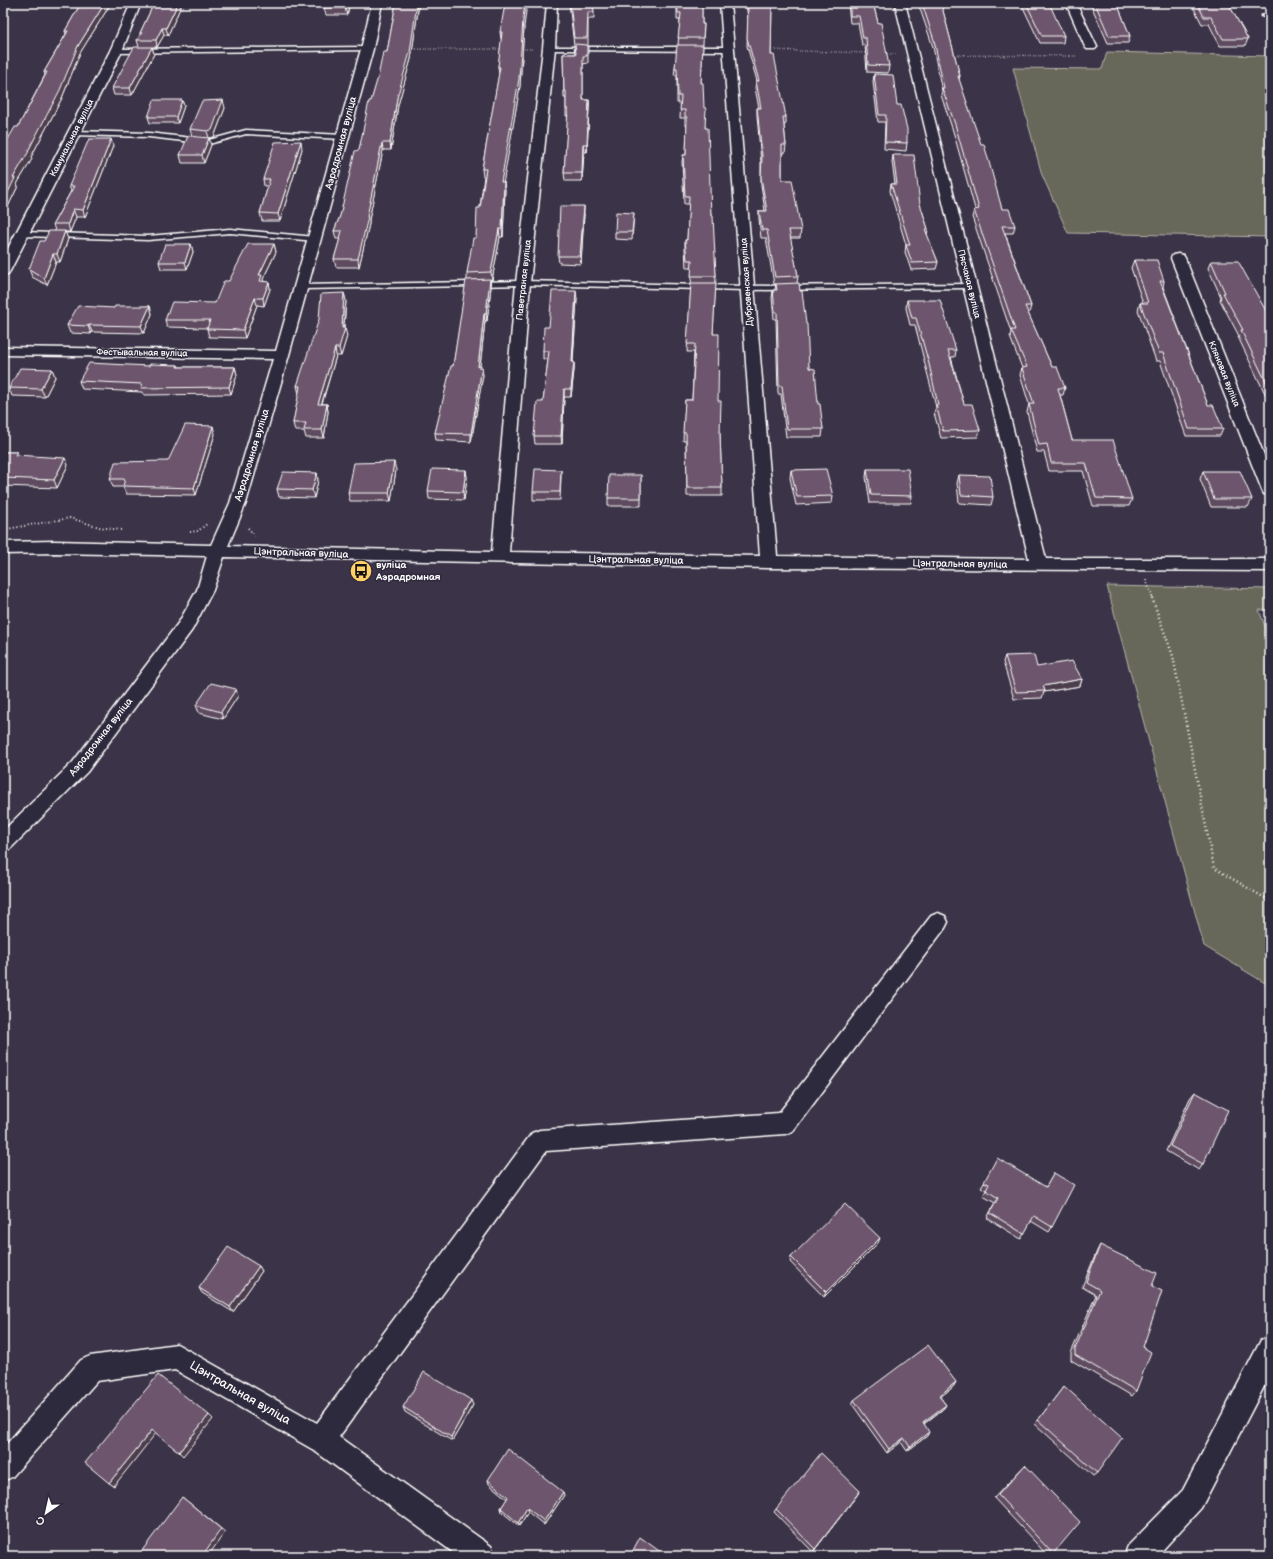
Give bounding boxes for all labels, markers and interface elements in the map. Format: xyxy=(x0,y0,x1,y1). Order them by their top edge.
street label: Аэрадромная вуліца xyxy=(323,95,359,192)
street label: Камунальная вуліца xyxy=(48,97,97,179)
street label: Дубровенская вуліца xyxy=(738,237,756,327)
street label: Паветраная вуліца xyxy=(514,238,534,321)
street label: Пясчаная вуліца xyxy=(955,248,983,320)
street label: Кляновая вуліца xyxy=(1206,340,1242,409)
street label: Фестывальная вуліца xyxy=(96,347,188,359)
street label: Аэрадромная вуліца xyxy=(232,407,272,504)
street label: Цэнтральная вуліца xyxy=(253,545,349,561)
street label: Цэнтральная вуліца xyxy=(588,553,684,567)
street label: Цэнтральная вуліца xyxy=(912,557,1008,571)
bus stop icon: вуліца Аэрадромная xyxy=(348,558,374,584)
place label: вуліца Аэрадромная xyxy=(375,559,441,583)
street label: Аэрадромная вуліца xyxy=(66,695,135,779)
street label: Цэнтральная вуліца xyxy=(187,1358,293,1428)
north arrow xyxy=(26,1493,66,1533)
text: С xyxy=(34,1513,47,1528)

